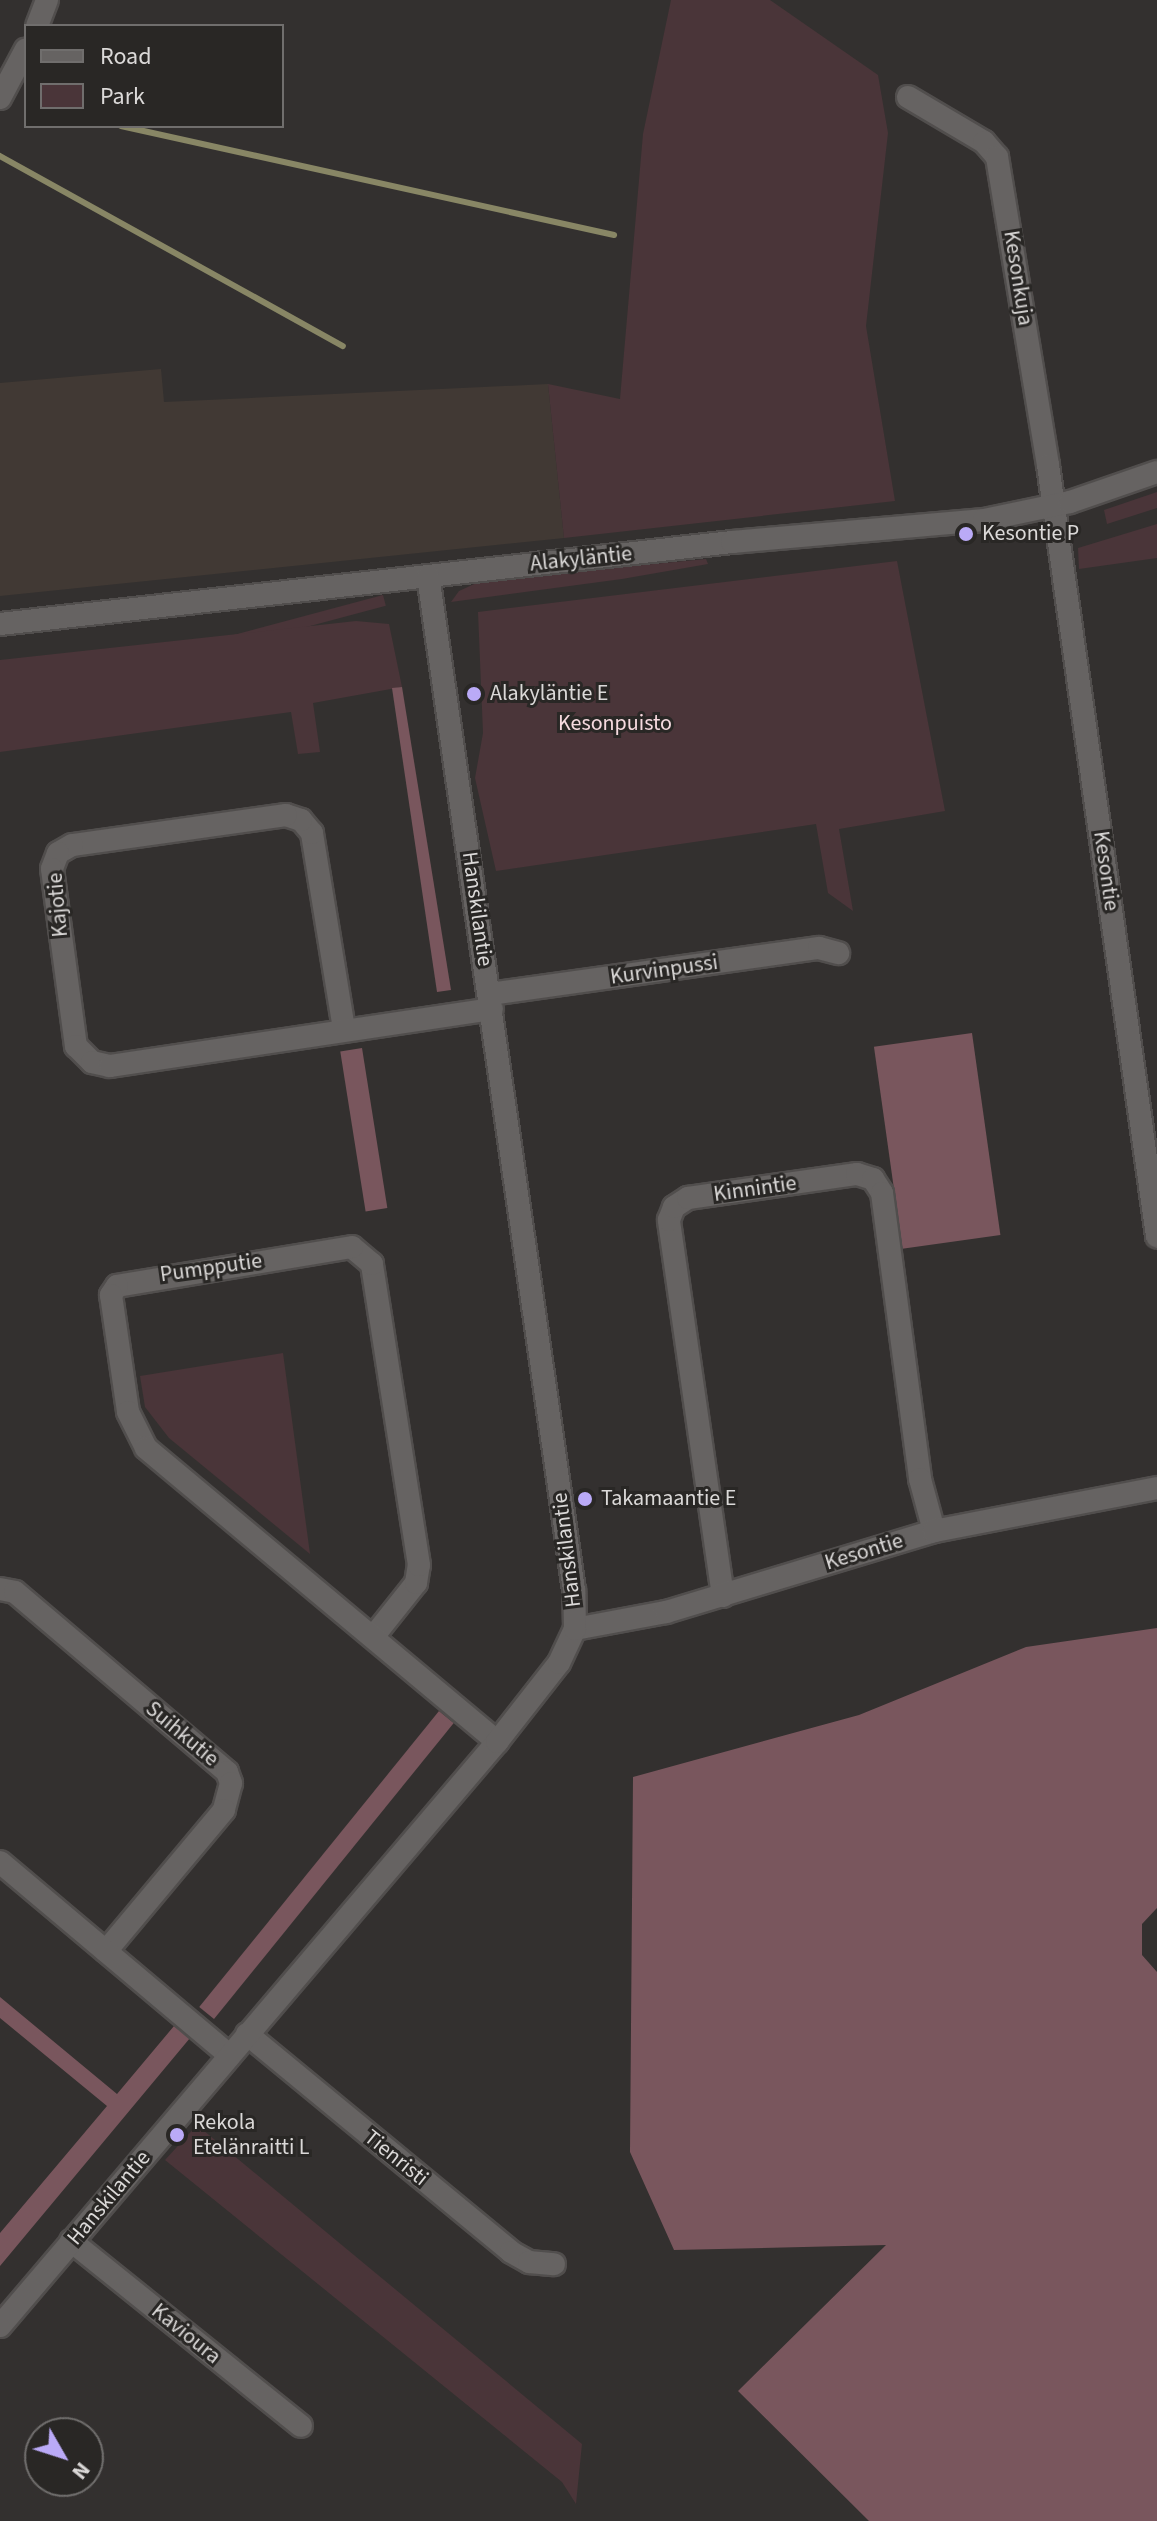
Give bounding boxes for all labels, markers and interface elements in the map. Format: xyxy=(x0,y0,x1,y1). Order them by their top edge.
legend xyxy=(24,24,284,128)
text: Road xyxy=(100,39,152,74)
text: Park xyxy=(100,79,145,114)
street label: Kesonkuja xyxy=(997,229,1039,327)
place label: Kesontie P xyxy=(982,521,1079,547)
marker: Kesontie P xyxy=(957,525,975,543)
street label: Alakyläntie xyxy=(529,541,633,577)
place label: Alakyläntie E xyxy=(490,681,608,707)
marker: Alakyläntie E xyxy=(465,685,483,703)
park label: Kesonpuisto xyxy=(558,711,672,737)
street label: Kesontie xyxy=(1087,829,1125,913)
street label: Hanskilantie xyxy=(456,850,498,968)
street label: Kajotie xyxy=(42,872,74,938)
street label: Kurvinpussi xyxy=(609,949,719,991)
street label: Kinnintie xyxy=(712,1170,798,1208)
street label: Pumpputie xyxy=(158,1248,264,1288)
place label: Takamaantie E xyxy=(601,1486,736,1512)
marker: Takamaantie E xyxy=(576,1490,594,1508)
street label: Hanskilantie xyxy=(547,1491,587,1609)
street label: Kesontie xyxy=(822,1528,906,1576)
street label: Suihkutie xyxy=(140,1696,224,1772)
place label: Rekola Etelänraitti L xyxy=(193,2109,309,2160)
street label: Tienristi xyxy=(359,2124,433,2192)
marker: Rekola Etelänraitti L xyxy=(168,2126,186,2144)
street label: Hanskilantie xyxy=(62,2145,156,2251)
street label: Kavioura xyxy=(146,2298,226,2370)
north arrow xyxy=(24,2417,104,2497)
text: N xyxy=(64,2455,98,2487)

